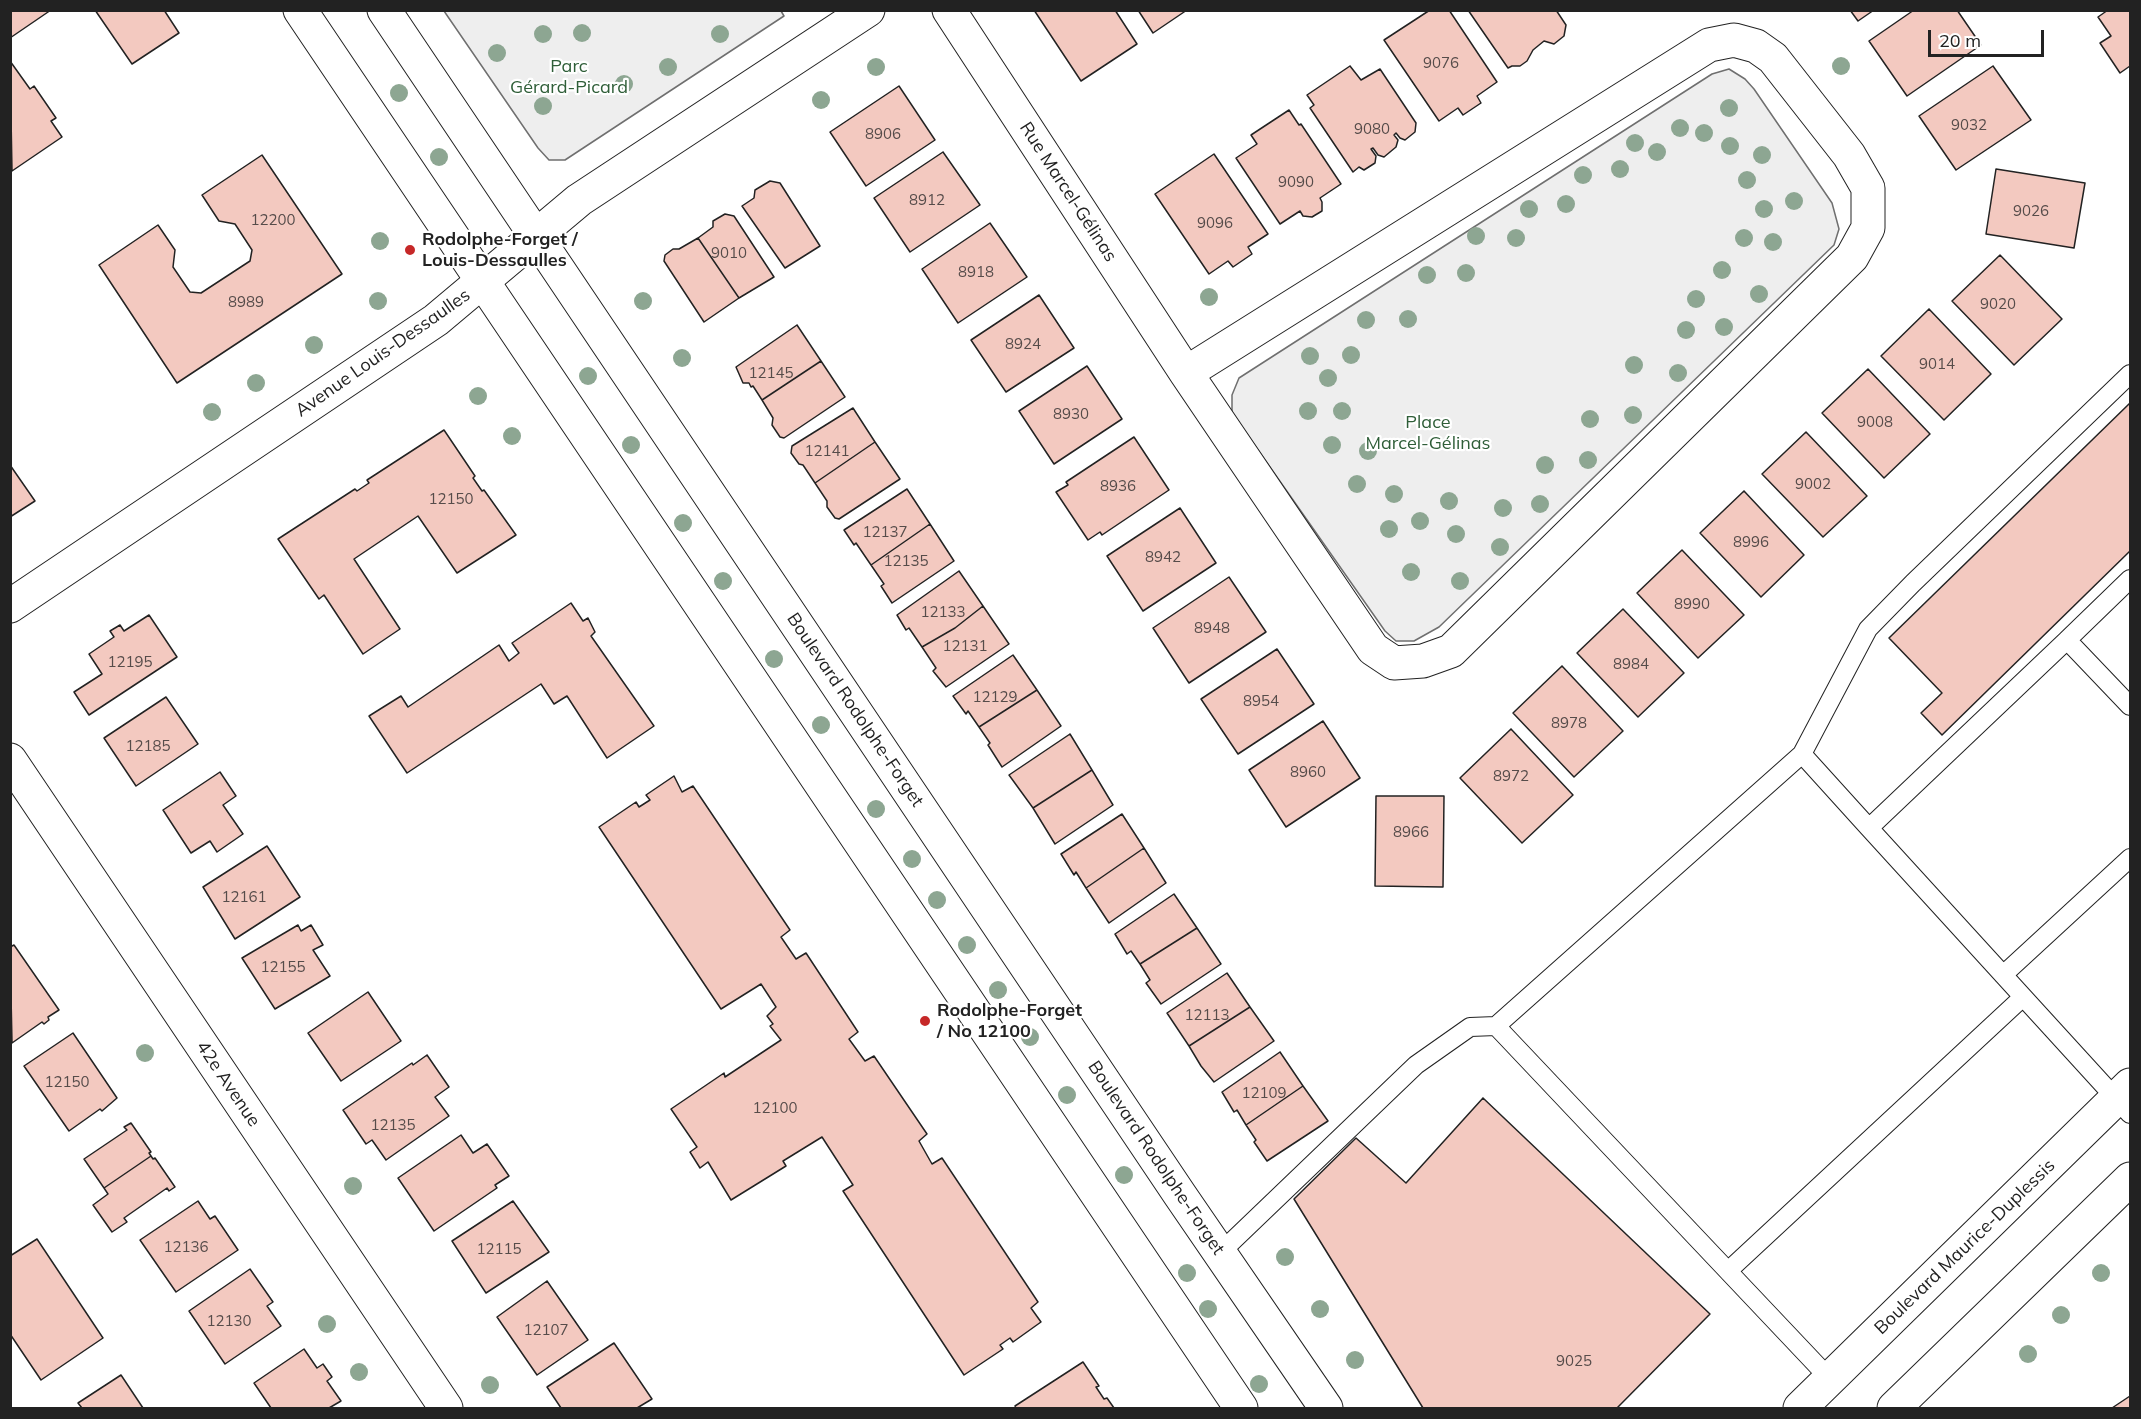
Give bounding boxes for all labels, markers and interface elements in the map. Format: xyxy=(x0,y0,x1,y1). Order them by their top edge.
scale bar xyxy=(1931,18,2046,56)
text: 20 m xyxy=(1939,29,1981,52)
house number: 9076 xyxy=(1423,54,1459,72)
park label: Parc Gérard-Picard xyxy=(510,56,628,98)
house number: 9032 xyxy=(1951,116,1987,134)
street label: Rue Marcel-Gélinas xyxy=(1015,118,1121,266)
house number: 9080 xyxy=(1354,120,1390,138)
house number: 8906 xyxy=(865,125,901,143)
house number: 9090 xyxy=(1278,173,1314,191)
house number: 8912 xyxy=(909,191,945,209)
house number: 9026 xyxy=(2013,202,2049,220)
house number: 12200 xyxy=(251,211,295,229)
house number: 9096 xyxy=(1197,214,1233,232)
place label: Rodolphe-Forget / Louis-Dessaulles xyxy=(422,229,578,272)
marker: Rodolphe-Forget / Louis-Dessaulles xyxy=(403,243,417,257)
house number: 9010 xyxy=(711,244,747,262)
house number: 8918 xyxy=(958,263,994,281)
street label: Avenue Louis-Dessaulles xyxy=(292,284,474,422)
house number: 8989 xyxy=(228,293,264,311)
house number: 9020 xyxy=(1980,295,2016,313)
house number: 8924 xyxy=(1005,335,1041,353)
house number: 9014 xyxy=(1919,355,1955,373)
house number: 12145 xyxy=(749,364,793,382)
house number: 8930 xyxy=(1053,405,1089,423)
park label: Place Marcel-Gélinas xyxy=(1366,412,1490,454)
house number: 9008 xyxy=(1857,413,1893,431)
house number: 12141 xyxy=(805,442,849,460)
house number: 9002 xyxy=(1795,475,1831,493)
house number: 8936 xyxy=(1100,477,1136,495)
house number: 12150 xyxy=(429,490,473,508)
house number: 12137 xyxy=(863,523,907,541)
house number: 8996 xyxy=(1733,533,1769,551)
house number: 8942 xyxy=(1145,548,1181,566)
house number: 12135 xyxy=(884,552,928,570)
house number: 8990 xyxy=(1674,595,1710,613)
house number: 12133 xyxy=(921,603,965,621)
street label: Boulevard Rodolphe-Forget xyxy=(782,609,928,811)
house number: 8948 xyxy=(1194,619,1230,637)
house number: 12131 xyxy=(943,637,987,655)
house number: 12195 xyxy=(108,653,152,671)
house number: 8984 xyxy=(1613,655,1649,673)
house number: 12129 xyxy=(973,688,1017,706)
house number: 8954 xyxy=(1243,692,1279,710)
house number: 8978 xyxy=(1551,714,1587,732)
house number: 12185 xyxy=(126,737,170,755)
house number: 8960 xyxy=(1290,763,1326,781)
house number: 8972 xyxy=(1493,767,1529,785)
house number: 8966 xyxy=(1393,823,1429,841)
house number: 12161 xyxy=(222,888,266,906)
house number: 12155 xyxy=(261,958,305,976)
place label: Rodolphe-Forget / No 12100 xyxy=(937,1000,1082,1042)
house number: 12113 xyxy=(1185,1006,1229,1024)
marker: Rodolphe-Forget / No 12100 xyxy=(918,1014,932,1028)
street label: 42e Avenue xyxy=(191,1037,265,1131)
street label: Boulevard Rodolphe-Forget xyxy=(1083,1057,1229,1259)
house number: 12150 xyxy=(45,1073,89,1091)
house number: 12109 xyxy=(1242,1084,1286,1102)
house number: 12100 xyxy=(753,1099,797,1117)
house number: 12135 xyxy=(371,1116,415,1134)
street label: Boulevard Maurice-Duplessis xyxy=(1870,1155,2060,1339)
house number: 12136 xyxy=(164,1238,208,1256)
house number: 12115 xyxy=(477,1240,521,1258)
house number: 12130 xyxy=(207,1312,251,1330)
house number: 12107 xyxy=(524,1321,568,1339)
house number: 9025 xyxy=(1556,1352,1592,1370)

